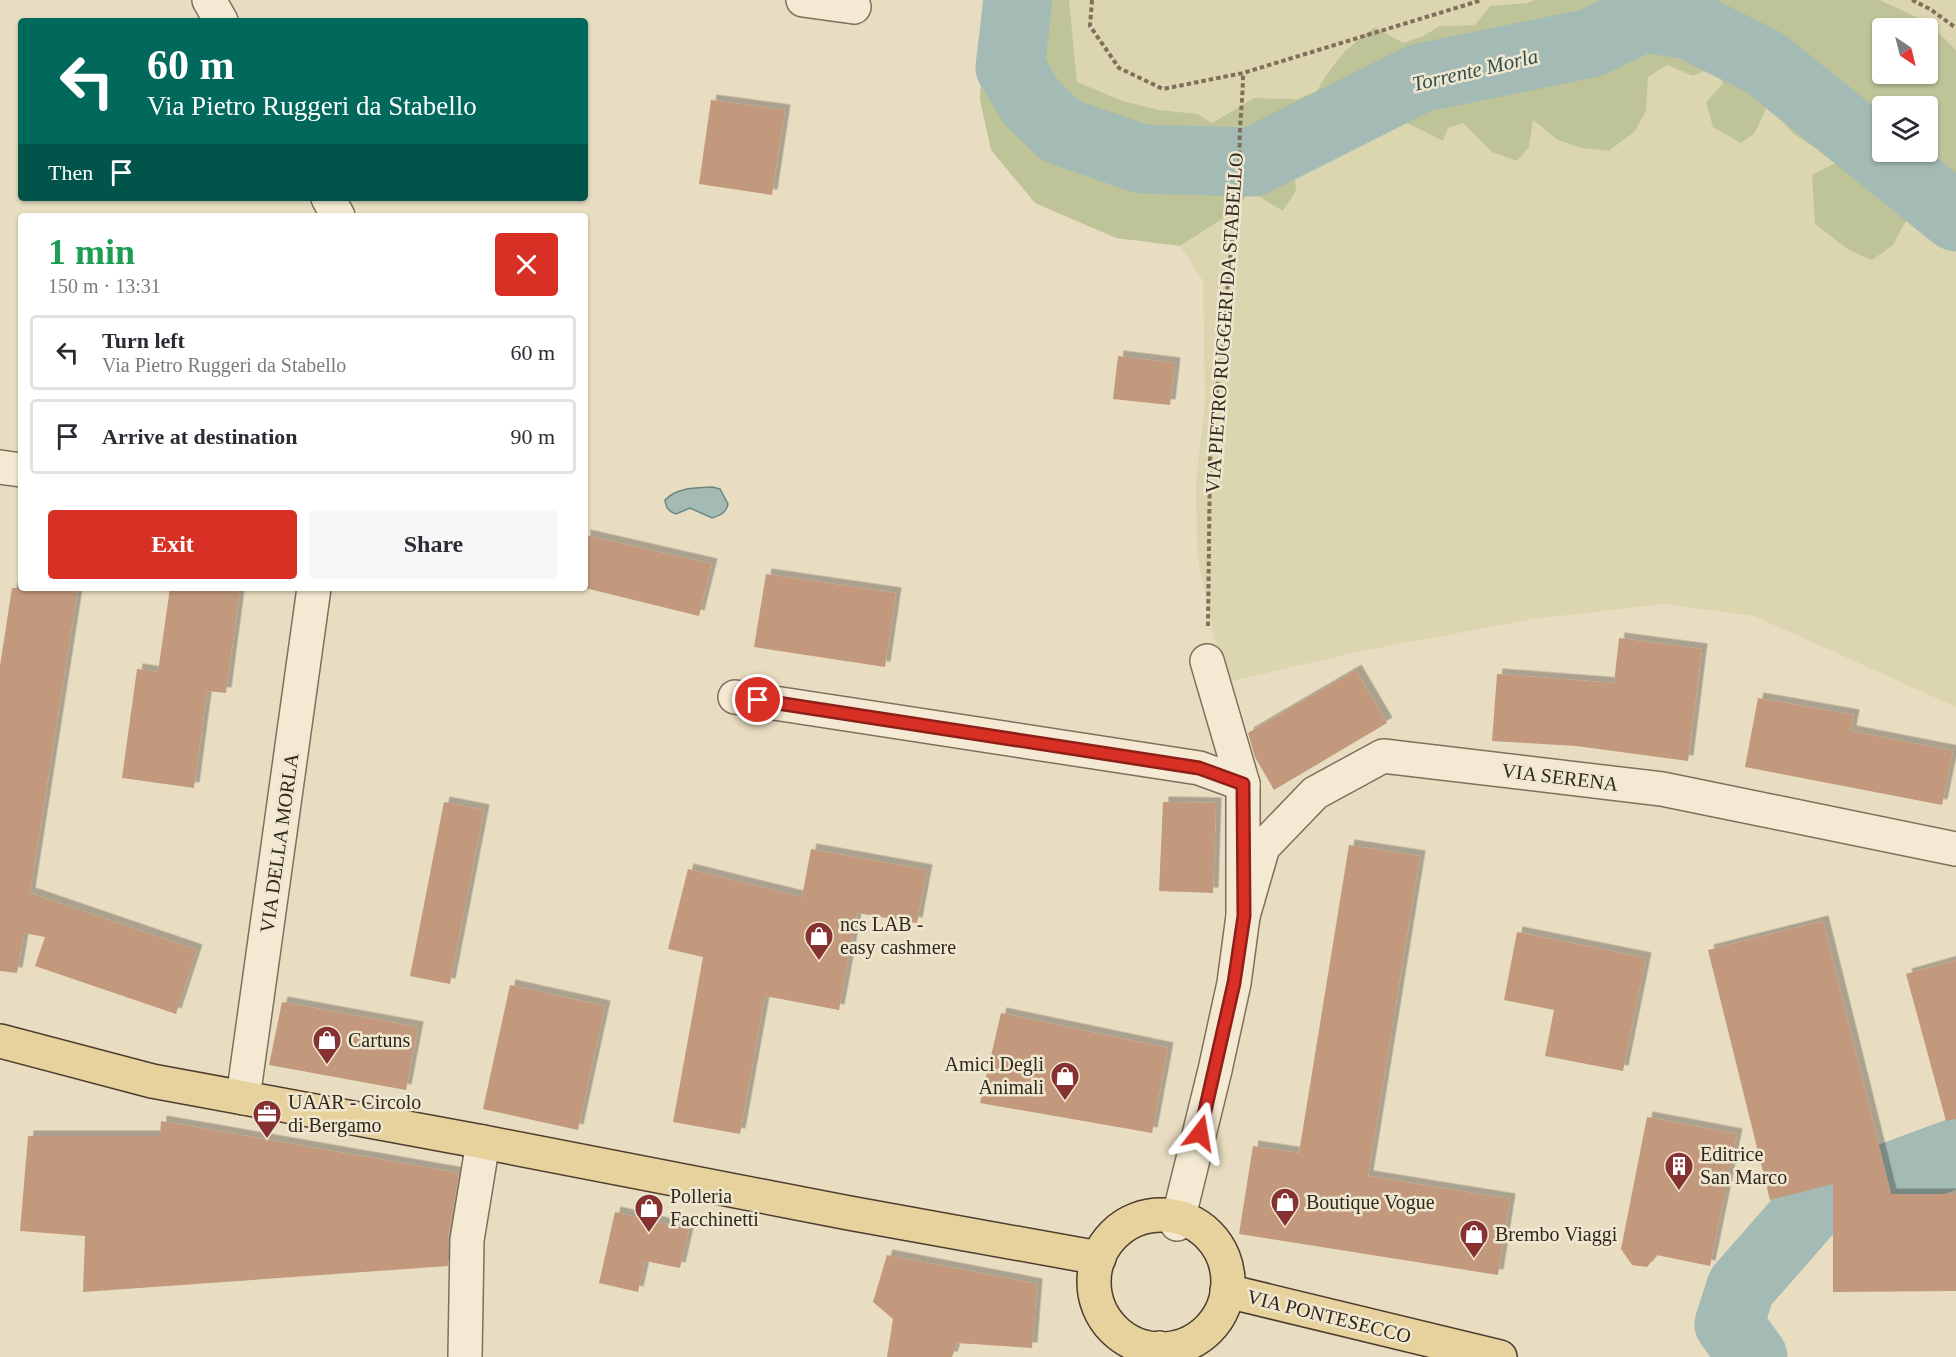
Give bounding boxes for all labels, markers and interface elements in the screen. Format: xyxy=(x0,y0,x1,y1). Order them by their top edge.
north arrow xyxy=(1872,18,1938,84)
map controls xyxy=(1872,18,1938,162)
icon: left xyxy=(48,42,126,120)
text: 60 m xyxy=(147,42,235,88)
water label: Torrente Morla xyxy=(1410,44,1540,96)
text: Via Pietro Ruggeri da Stabello xyxy=(147,91,477,121)
button: layers xyxy=(1872,96,1938,162)
street label: VIA PIETRO RUGGERI DA STABELLO xyxy=(1201,152,1247,494)
icon: arrive xyxy=(105,156,138,189)
text: Then xyxy=(48,160,93,185)
text: 1 min xyxy=(48,232,135,272)
button: close xyxy=(495,233,558,296)
text: 150 m · 13:31 xyxy=(48,275,161,297)
text: Turn left xyxy=(102,328,185,353)
icon: left xyxy=(51,336,84,369)
text: 60 m xyxy=(510,340,555,365)
text: Via Pietro Ruggeri da Stabello xyxy=(102,354,346,376)
icon: arrive xyxy=(51,420,84,453)
text: Arrive at destination xyxy=(102,424,298,449)
text: 90 m xyxy=(510,424,555,449)
button: Exit xyxy=(48,510,297,579)
button: Share xyxy=(309,510,558,579)
pin xyxy=(732,674,783,725)
icon: arrive xyxy=(741,683,774,716)
street label: VIA DELLA MORLA xyxy=(256,751,303,934)
street label: VIA SERENA xyxy=(1500,759,1620,795)
place label: ncs LAB - easy cashmere xyxy=(840,913,956,959)
shop icon: ncs LAB - easy cashmere xyxy=(803,920,835,962)
shop icon: Cartuns xyxy=(311,1024,343,1066)
place label: Cartuns xyxy=(348,1029,410,1051)
place label: Amici Degli Animali xyxy=(945,1053,1044,1098)
shop icon: Amici Degli Animali xyxy=(1049,1060,1081,1102)
place label: UAAR - Circolo di Bergamo xyxy=(288,1091,421,1137)
office icon: UAAR - Circolo di Bergamo xyxy=(251,1098,283,1140)
position arrow xyxy=(1168,1101,1232,1165)
place label: Editrice San Marco xyxy=(1700,1143,1787,1188)
building icon: Editrice San Marco xyxy=(1663,1150,1695,1192)
place label: Polleria Facchinetti xyxy=(670,1185,759,1230)
shop icon: Boutique Vogue xyxy=(1269,1186,1301,1228)
place label: Boutique Vogue xyxy=(1306,1191,1435,1214)
shop icon: Polleria Facchinetti xyxy=(633,1192,665,1234)
shop icon: Brembo Viaggi xyxy=(1458,1218,1490,1260)
place label: Brembo Viaggi xyxy=(1495,1223,1618,1246)
street label: VIA PONTESECCO xyxy=(1245,1285,1413,1347)

